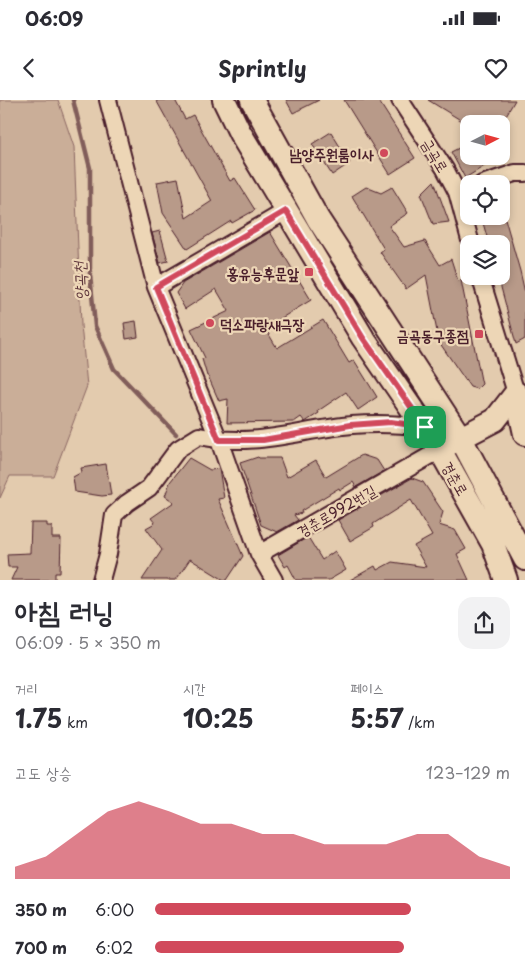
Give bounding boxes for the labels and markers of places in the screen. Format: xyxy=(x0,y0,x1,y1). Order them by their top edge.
place label: 남양주원룸이사 xyxy=(290,142,374,165)
marker: 남양주원룸이사 xyxy=(378,147,390,159)
place label: 홍유능후문앞 xyxy=(227,261,299,284)
marker: 홍유능후문앞 xyxy=(303,266,315,278)
place label: 덕소파랑새극장 xyxy=(220,312,305,335)
marker: 덕소파랑새극장 xyxy=(204,317,216,329)
place label: 금곡동구종점 xyxy=(397,323,469,346)
marker: 금곡동구종점 xyxy=(473,328,485,340)
pin xyxy=(404,406,446,448)

